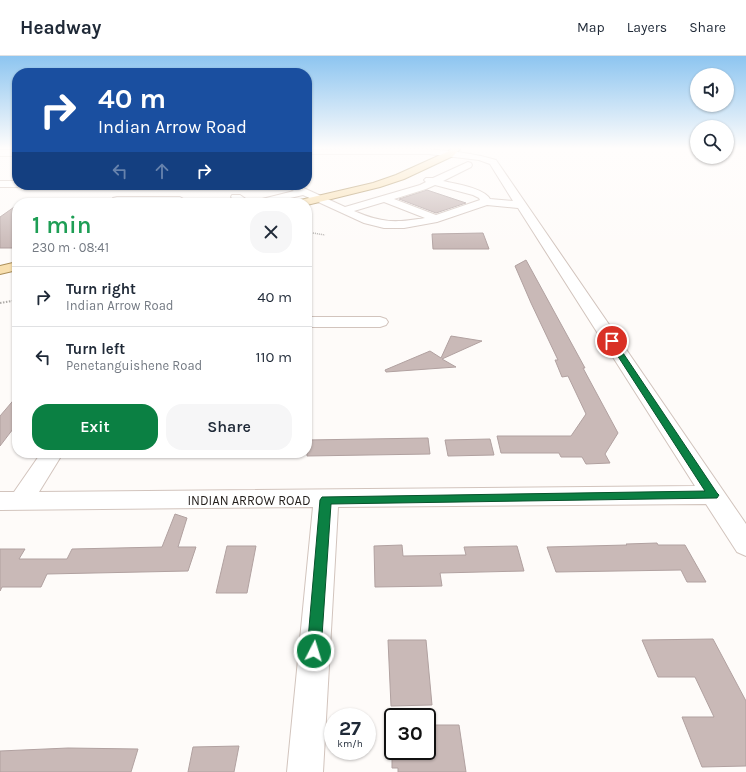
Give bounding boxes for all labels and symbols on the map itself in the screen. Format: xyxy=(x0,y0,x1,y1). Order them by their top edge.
pin xyxy=(595,324,629,358)
street label: INDIAN ARROW ROAD xyxy=(187,493,311,508)
position arrow xyxy=(293,630,335,672)
speed limit sign: 30 xyxy=(384,708,436,760)

